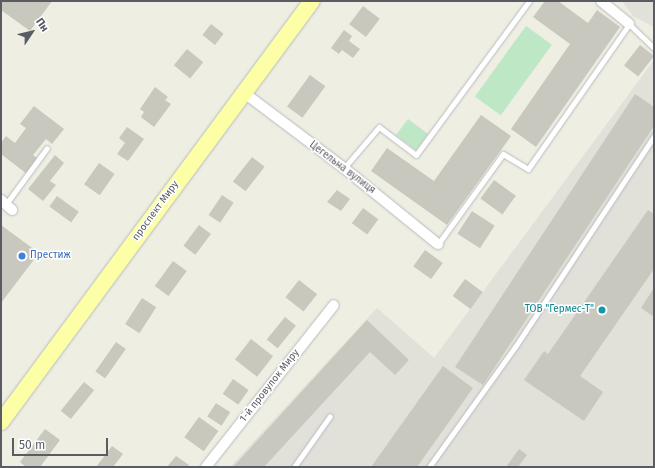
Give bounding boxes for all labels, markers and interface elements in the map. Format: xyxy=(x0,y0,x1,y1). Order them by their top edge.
north arrow xyxy=(12,12,52,52)
text: Пн xyxy=(33,15,52,34)
street label: Цегельна вулиця xyxy=(306,139,378,197)
street label: проспект Миру xyxy=(130,179,182,243)
place label: Престиж xyxy=(30,250,71,262)
marker: Престиж xyxy=(17,251,27,261)
place label: ТОВ "Гермес-Т" xyxy=(525,304,594,316)
marker: ТОВ "Гермес-Т" xyxy=(597,305,607,315)
street label: 1-й провулок Миру xyxy=(238,347,302,425)
scale bar xyxy=(14,430,110,456)
text: 50 m xyxy=(19,438,45,452)

